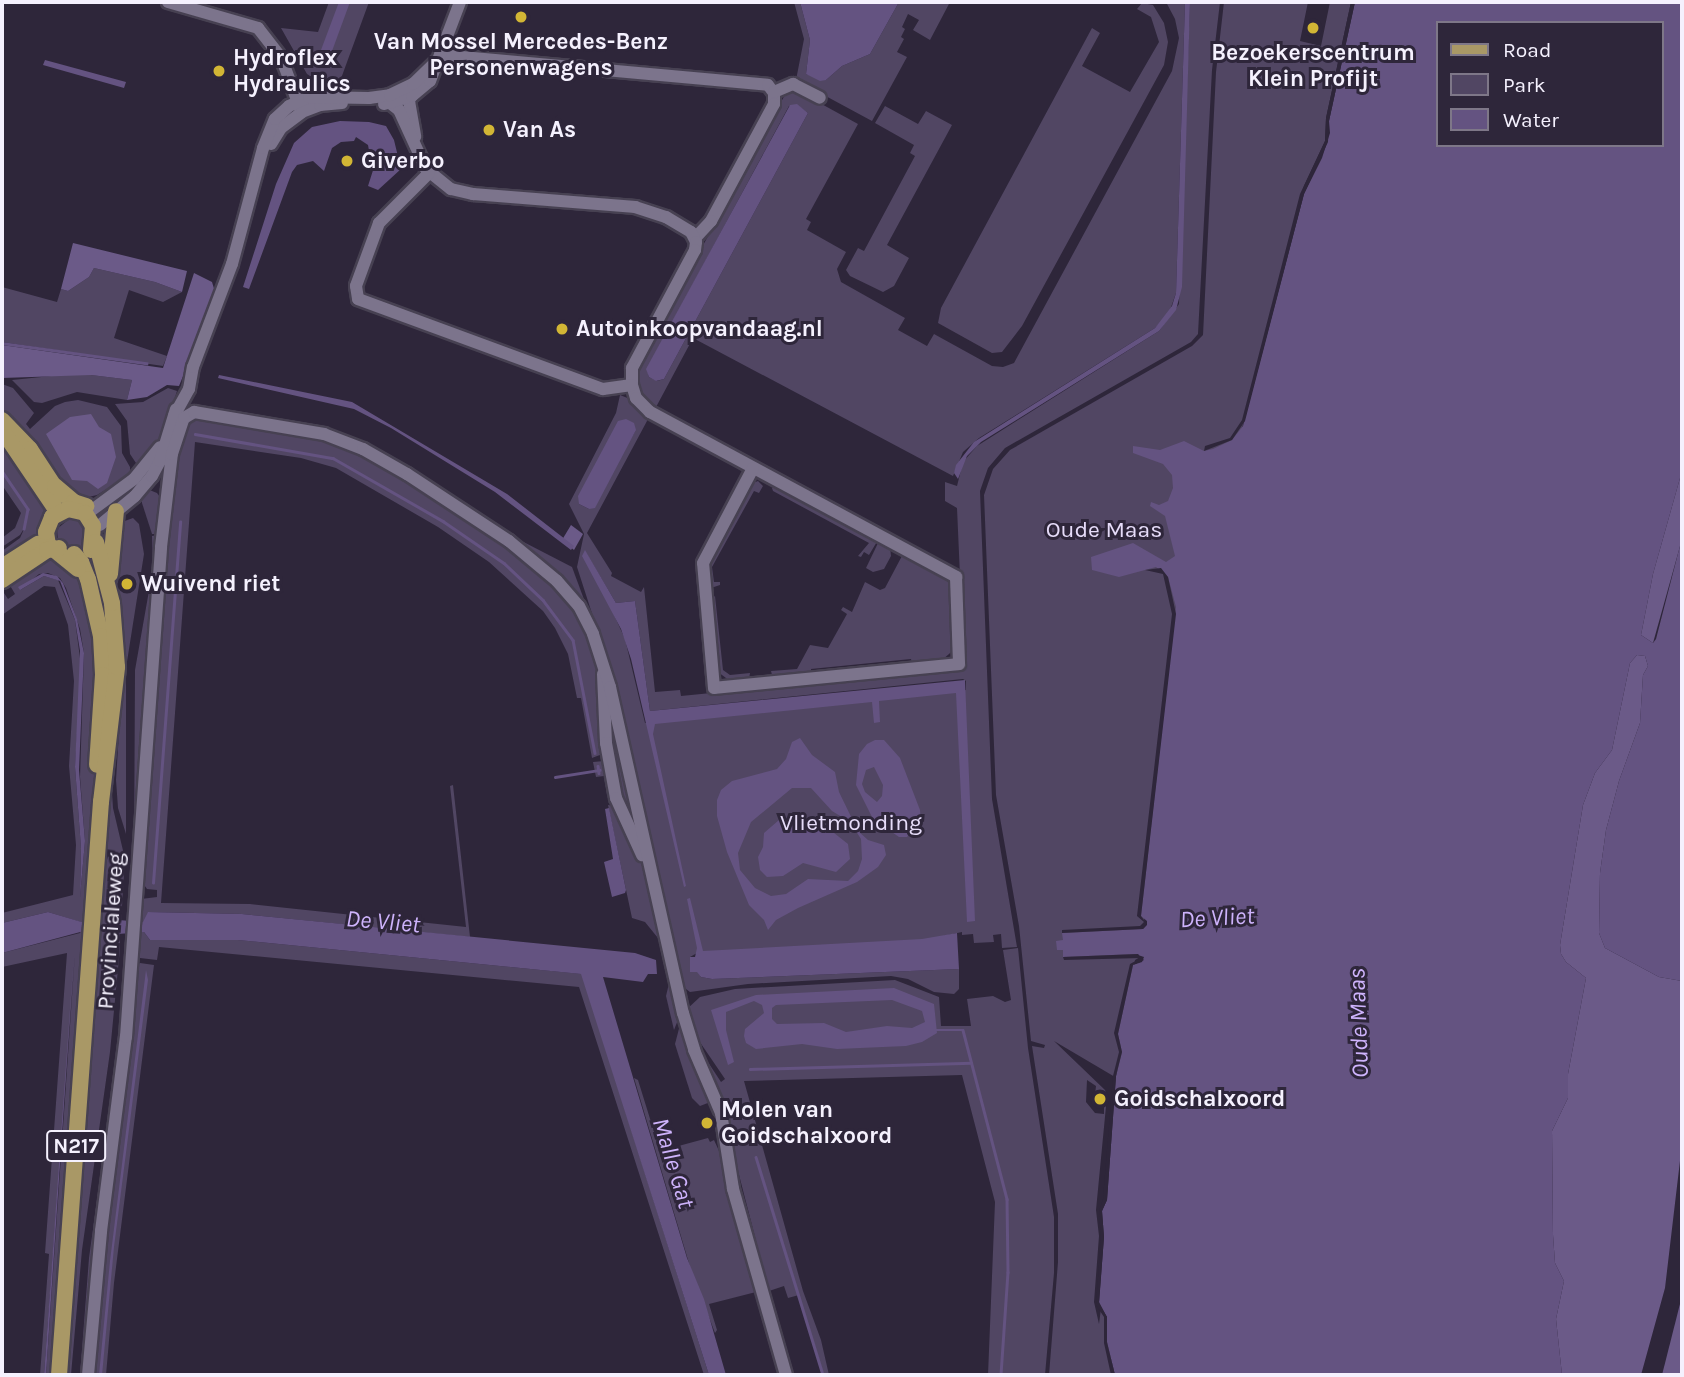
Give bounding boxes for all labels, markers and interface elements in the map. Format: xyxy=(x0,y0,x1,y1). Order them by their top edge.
marker: Van Mossel Mercedes-Benz Personenwagens xyxy=(513,9,529,25)
marker: Bezoekerscentrum Klein Profijt xyxy=(1305,20,1321,36)
legend xyxy=(1436,21,1663,147)
place label: Van Mossel Mercedes-Benz Personenwagens xyxy=(374,28,668,82)
text: Road xyxy=(1503,38,1551,62)
place label: Bezoekerscentrum Klein Profijt xyxy=(1211,39,1415,93)
place label: Hydroflex Hydraulics xyxy=(233,44,351,98)
marker: Hydroflex Hydraulics xyxy=(211,63,227,79)
text: Park xyxy=(1503,73,1546,97)
text: Water xyxy=(1503,108,1559,132)
place label: Van As xyxy=(503,116,576,144)
marker: Van As xyxy=(481,122,497,138)
place label: Giverbo xyxy=(361,147,444,175)
marker: Giverbo xyxy=(339,153,355,169)
place label: Autoinkoopvandaag.nl xyxy=(576,315,823,343)
marker: Autoinkoopvandaag.nl xyxy=(554,321,570,337)
park label: Oude Maas xyxy=(1046,516,1162,544)
place label: Wuivend riet xyxy=(141,570,280,598)
marker: Wuivend riet xyxy=(119,576,135,592)
park label: Vlietmonding xyxy=(780,809,922,837)
street label: Provincialeweg xyxy=(92,852,130,1010)
water label: De Vliet xyxy=(1179,902,1255,934)
water label: De Vliet xyxy=(345,904,421,940)
water label: Oude Maas xyxy=(1343,968,1375,1078)
place label: Goidschalxoord xyxy=(1114,1085,1285,1113)
marker: Goidschalxoord xyxy=(1092,1091,1108,1107)
place label: Molen van Goidschalxoord xyxy=(721,1096,892,1150)
water label: Malle Gat xyxy=(646,1114,700,1212)
marker: Molen van Goidschalxoord xyxy=(699,1115,715,1131)
road number: N217 xyxy=(44,1128,108,1164)

